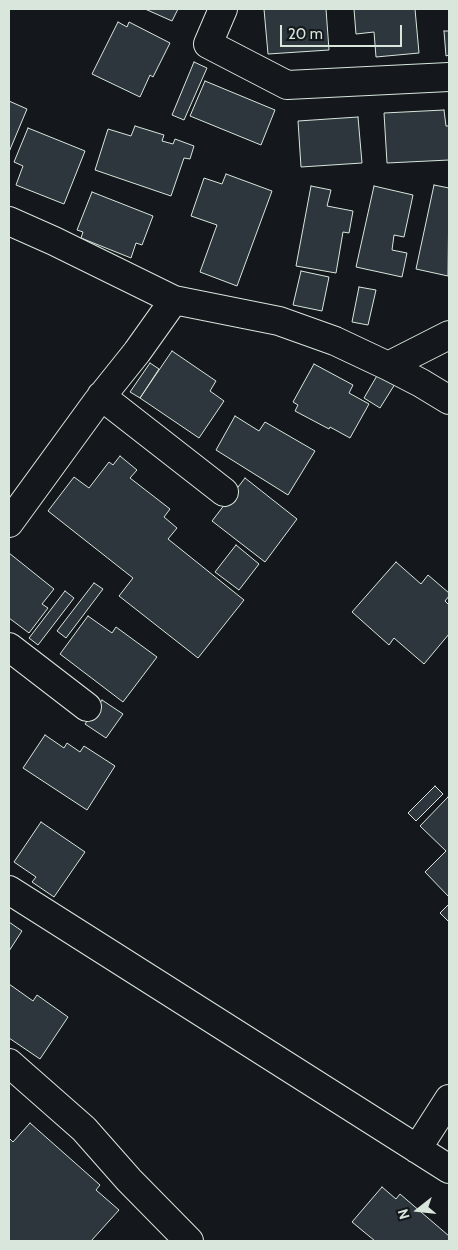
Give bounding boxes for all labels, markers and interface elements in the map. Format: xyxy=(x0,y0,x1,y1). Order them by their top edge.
scale bar xyxy=(283,15,406,47)
text: 20 m xyxy=(288,25,323,43)
north arrow xyxy=(393,1185,443,1235)
text: N xyxy=(394,1207,414,1221)

